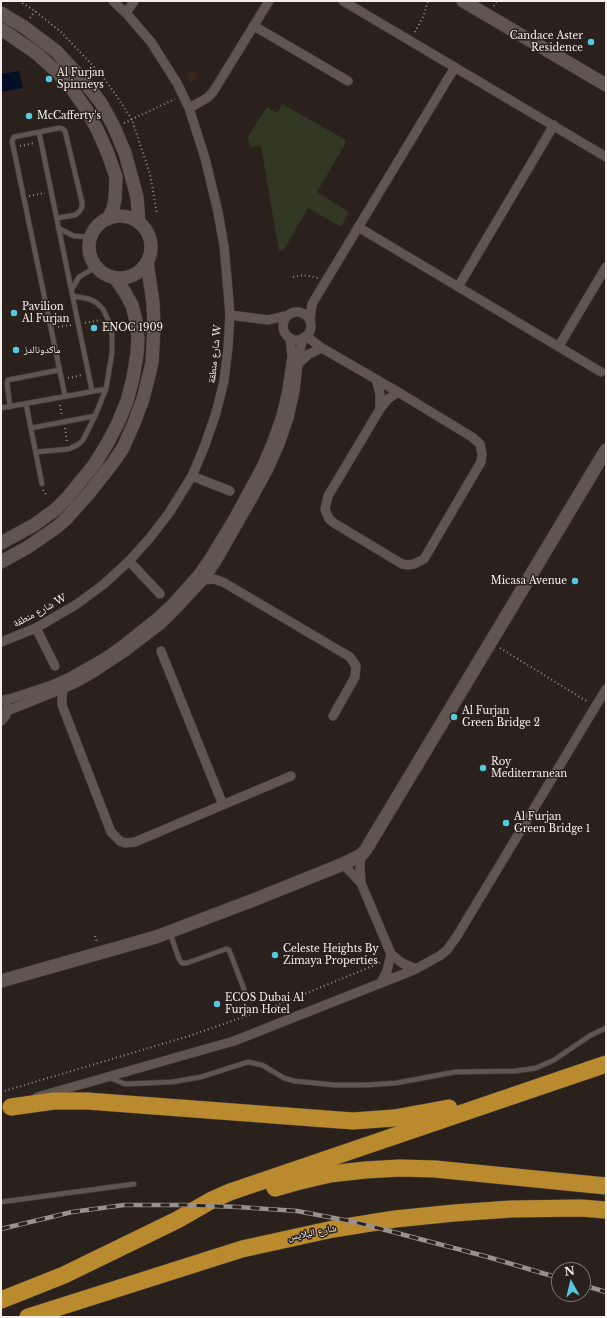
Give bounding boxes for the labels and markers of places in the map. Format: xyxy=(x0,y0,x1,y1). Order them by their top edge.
place label: Candace Aster Residence xyxy=(510,30,583,54)
marker: Candace Aster Residence xyxy=(586,37,596,47)
place label: Al Furjan Spinneys xyxy=(57,67,104,90)
marker: Al Furjan Spinneys xyxy=(44,74,54,84)
place label: McCafferty's xyxy=(37,110,101,122)
marker: McCafferty's xyxy=(24,111,34,121)
place label: Pavilion Al Furjan xyxy=(22,301,69,324)
marker: Pavilion Al Furjan xyxy=(9,308,19,318)
place label: ENOC 1909 xyxy=(102,322,163,334)
marker: ENOC 1909 xyxy=(89,323,99,333)
place label: ماكدونالدز xyxy=(24,344,61,356)
marker: ماكدونالدز xyxy=(11,345,21,355)
place label: Micasa Avenue xyxy=(491,575,567,587)
marker: Micasa Avenue xyxy=(570,576,580,586)
place label: Al Furjan Green Bridge 2 xyxy=(462,705,540,728)
marker: Al Furjan Green Bridge 2 xyxy=(449,712,459,722)
place label: Roy Mediterranean xyxy=(491,756,567,780)
marker: Roy Mediterranean xyxy=(478,763,488,773)
place label: Al Furjan Green Bridge 1 xyxy=(514,811,590,834)
marker: Al Furjan Green Bridge 1 xyxy=(501,818,511,828)
place label: Celeste Heights By Zimaya Properties xyxy=(283,943,379,966)
marker: Celeste Heights By Zimaya Properties xyxy=(270,950,280,960)
place label: ECOS Dubai Al Furjan Hotel xyxy=(225,992,304,1016)
marker: ECOS Dubai Al Furjan Hotel xyxy=(212,999,222,1009)

